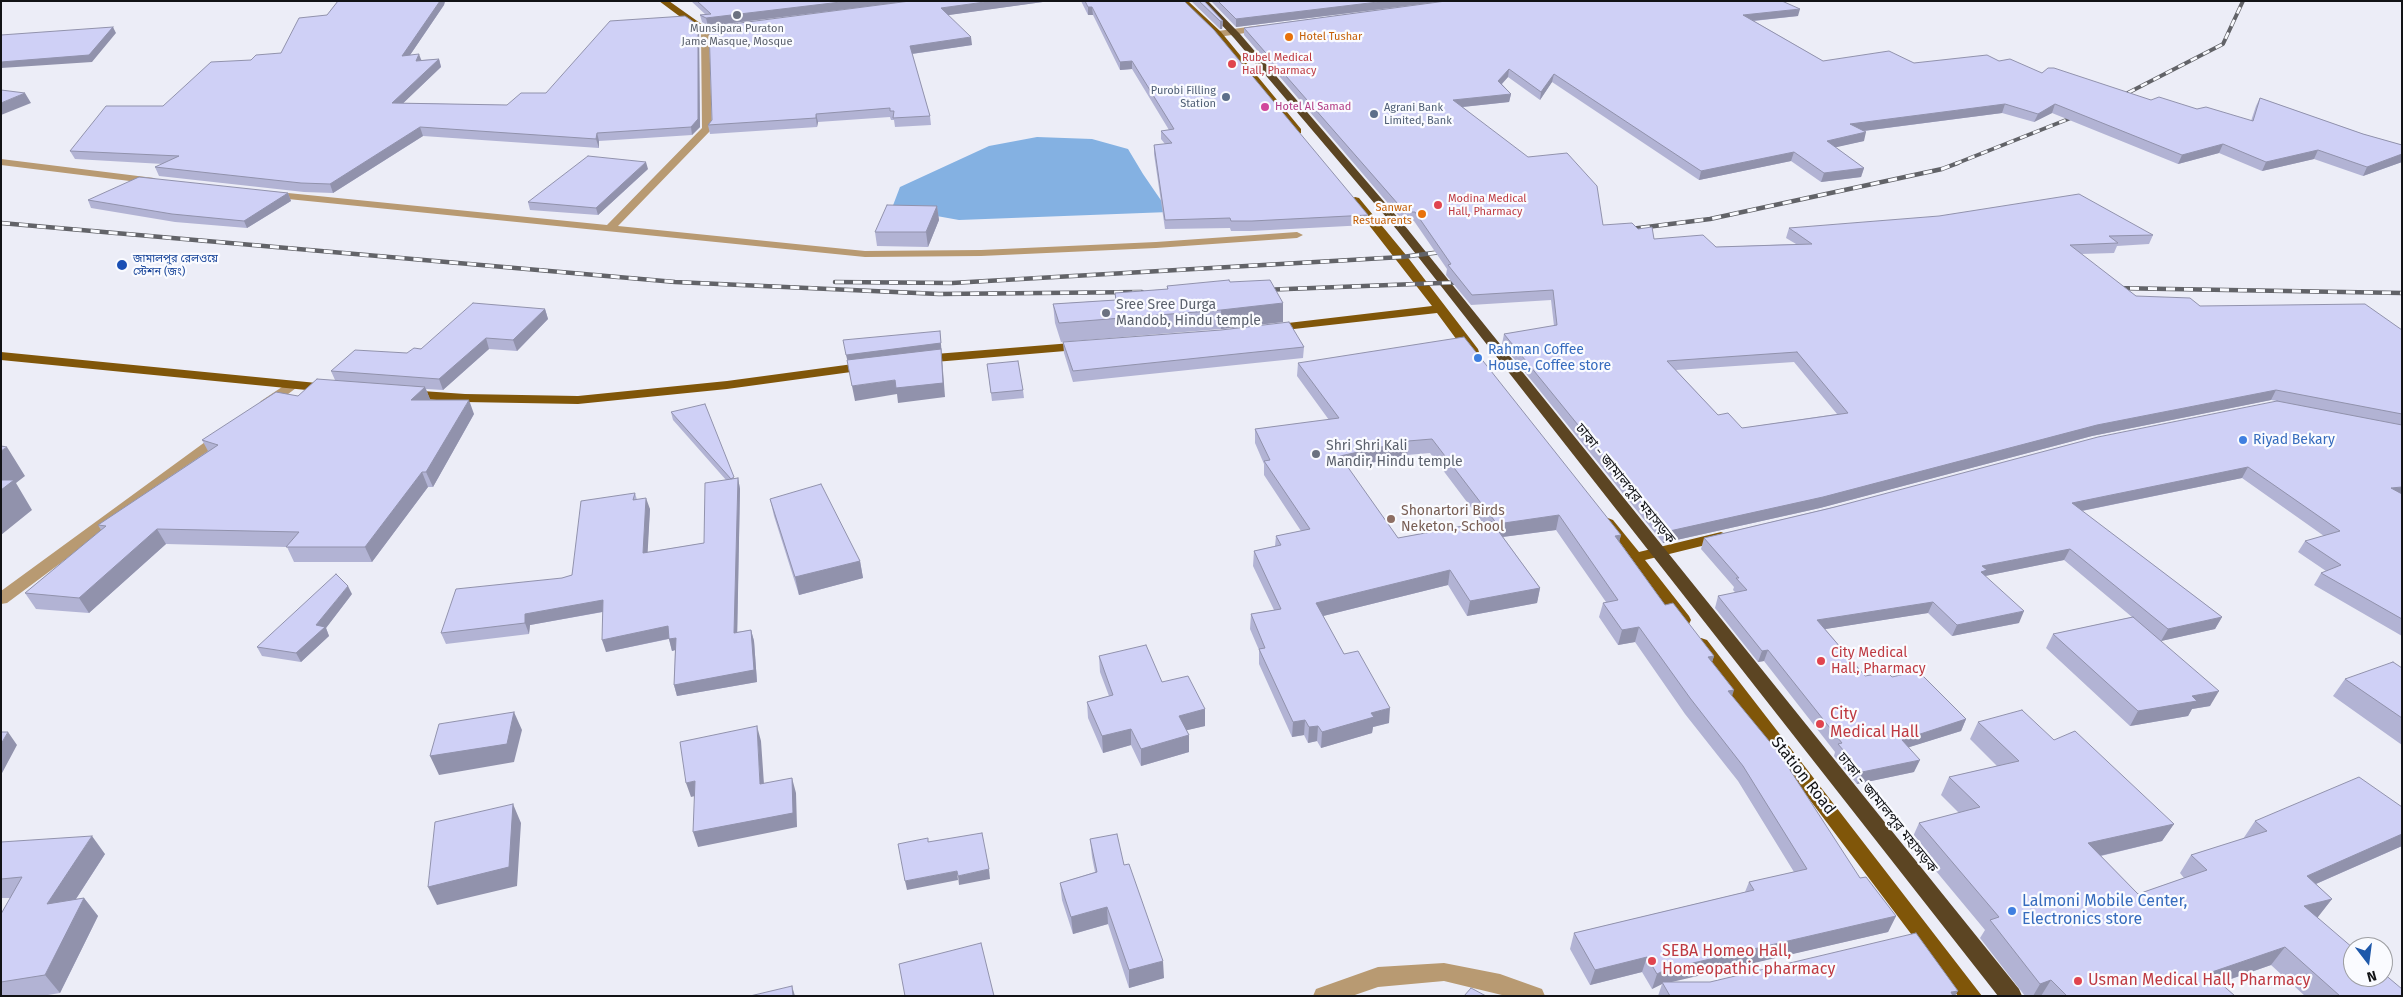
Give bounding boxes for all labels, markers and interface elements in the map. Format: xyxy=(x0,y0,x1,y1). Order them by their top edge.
marker: Munsipara Puraton Jame Masque, Mosque xyxy=(731,9,743,21)
place label: Munsipara Puraton Jame Masque, Mosque xyxy=(682,22,792,48)
place label: Hotel Tushar xyxy=(1299,30,1362,44)
marker: Hotel Tushar xyxy=(1283,31,1295,43)
place label: Rubel Medical Hall, Pharmacy xyxy=(1242,51,1316,77)
marker: Rubel Medical Hall, Pharmacy xyxy=(1226,58,1238,70)
place label: Purobi Filling Station xyxy=(1151,84,1216,110)
marker: Purobi Filling Station xyxy=(1220,91,1232,103)
place label: Hotel Al Samad xyxy=(1275,100,1351,114)
marker: Hotel Al Samad xyxy=(1259,101,1271,113)
place label: Agrani Bank Limited, Bank xyxy=(1384,101,1452,127)
marker: Agrani Bank Limited, Bank xyxy=(1368,108,1380,120)
place label: Modina Medical Hall, Pharmacy xyxy=(1448,192,1526,218)
marker: Modina Medical Hall, Pharmacy xyxy=(1432,199,1444,211)
place label: Sanwar Restuarents xyxy=(1353,201,1412,227)
marker: Sanwar Restuarents xyxy=(1416,208,1428,220)
place label: জামালপুর রেলওয়ে স্টেশন (জং) xyxy=(133,252,218,278)
marker: জামালপুর রেলওয়ে স্টেশন (জং) xyxy=(115,258,129,272)
place label: Sree Sree Durga Mandob, Hindu temple xyxy=(1116,297,1261,330)
marker: Sree Sree Durga Mandob, Hindu temple xyxy=(1100,307,1112,319)
place label: Rahman Coffee House, Coffee store xyxy=(1488,342,1611,374)
marker: Rahman Coffee House, Coffee store xyxy=(1472,352,1484,364)
street label: ঢাকা - জামালপুর মহাসড়ক xyxy=(1571,421,1679,547)
place label: Riyad Bekary xyxy=(2253,432,2335,448)
marker: Riyad Bekary xyxy=(2237,434,2249,446)
place label: Shri Shri Kali Mandir, Hindu temple xyxy=(1326,438,1463,471)
marker: Shri Shri Kali Mandir, Hindu temple xyxy=(1310,448,1322,460)
place label: Shonartori Birds Neketon, School xyxy=(1401,503,1505,536)
marker: Shonartori Birds Neketon, School xyxy=(1385,513,1397,525)
place label: City Medical Hall, Pharmacy xyxy=(1831,645,1926,678)
marker: City Medical Hall, Pharmacy xyxy=(1815,655,1827,667)
place label: City Medical Hall xyxy=(1830,705,1919,743)
marker: City Medical Hall xyxy=(1814,718,1826,730)
street label: Station Road xyxy=(1767,733,1839,819)
street label: ঢাকা - জামালপুর মহাসড়ক xyxy=(1833,750,1941,876)
place label: Lalmoni Mobile Center, Electronics store xyxy=(2022,892,2187,930)
marker: Lalmoni Mobile Center, Electronics store xyxy=(2006,905,2018,917)
north arrow xyxy=(2343,937,2393,987)
place label: SEBA Homeo Hall, Homeopathic pharmacy xyxy=(1662,942,1835,980)
marker: SEBA Homeo Hall, Homeopathic pharmacy xyxy=(1646,955,1658,967)
text: N xyxy=(2365,967,2378,985)
place label: Usman Medical Hall, Pharmacy xyxy=(2088,971,2310,991)
marker: Usman Medical Hall, Pharmacy xyxy=(2072,975,2084,987)

